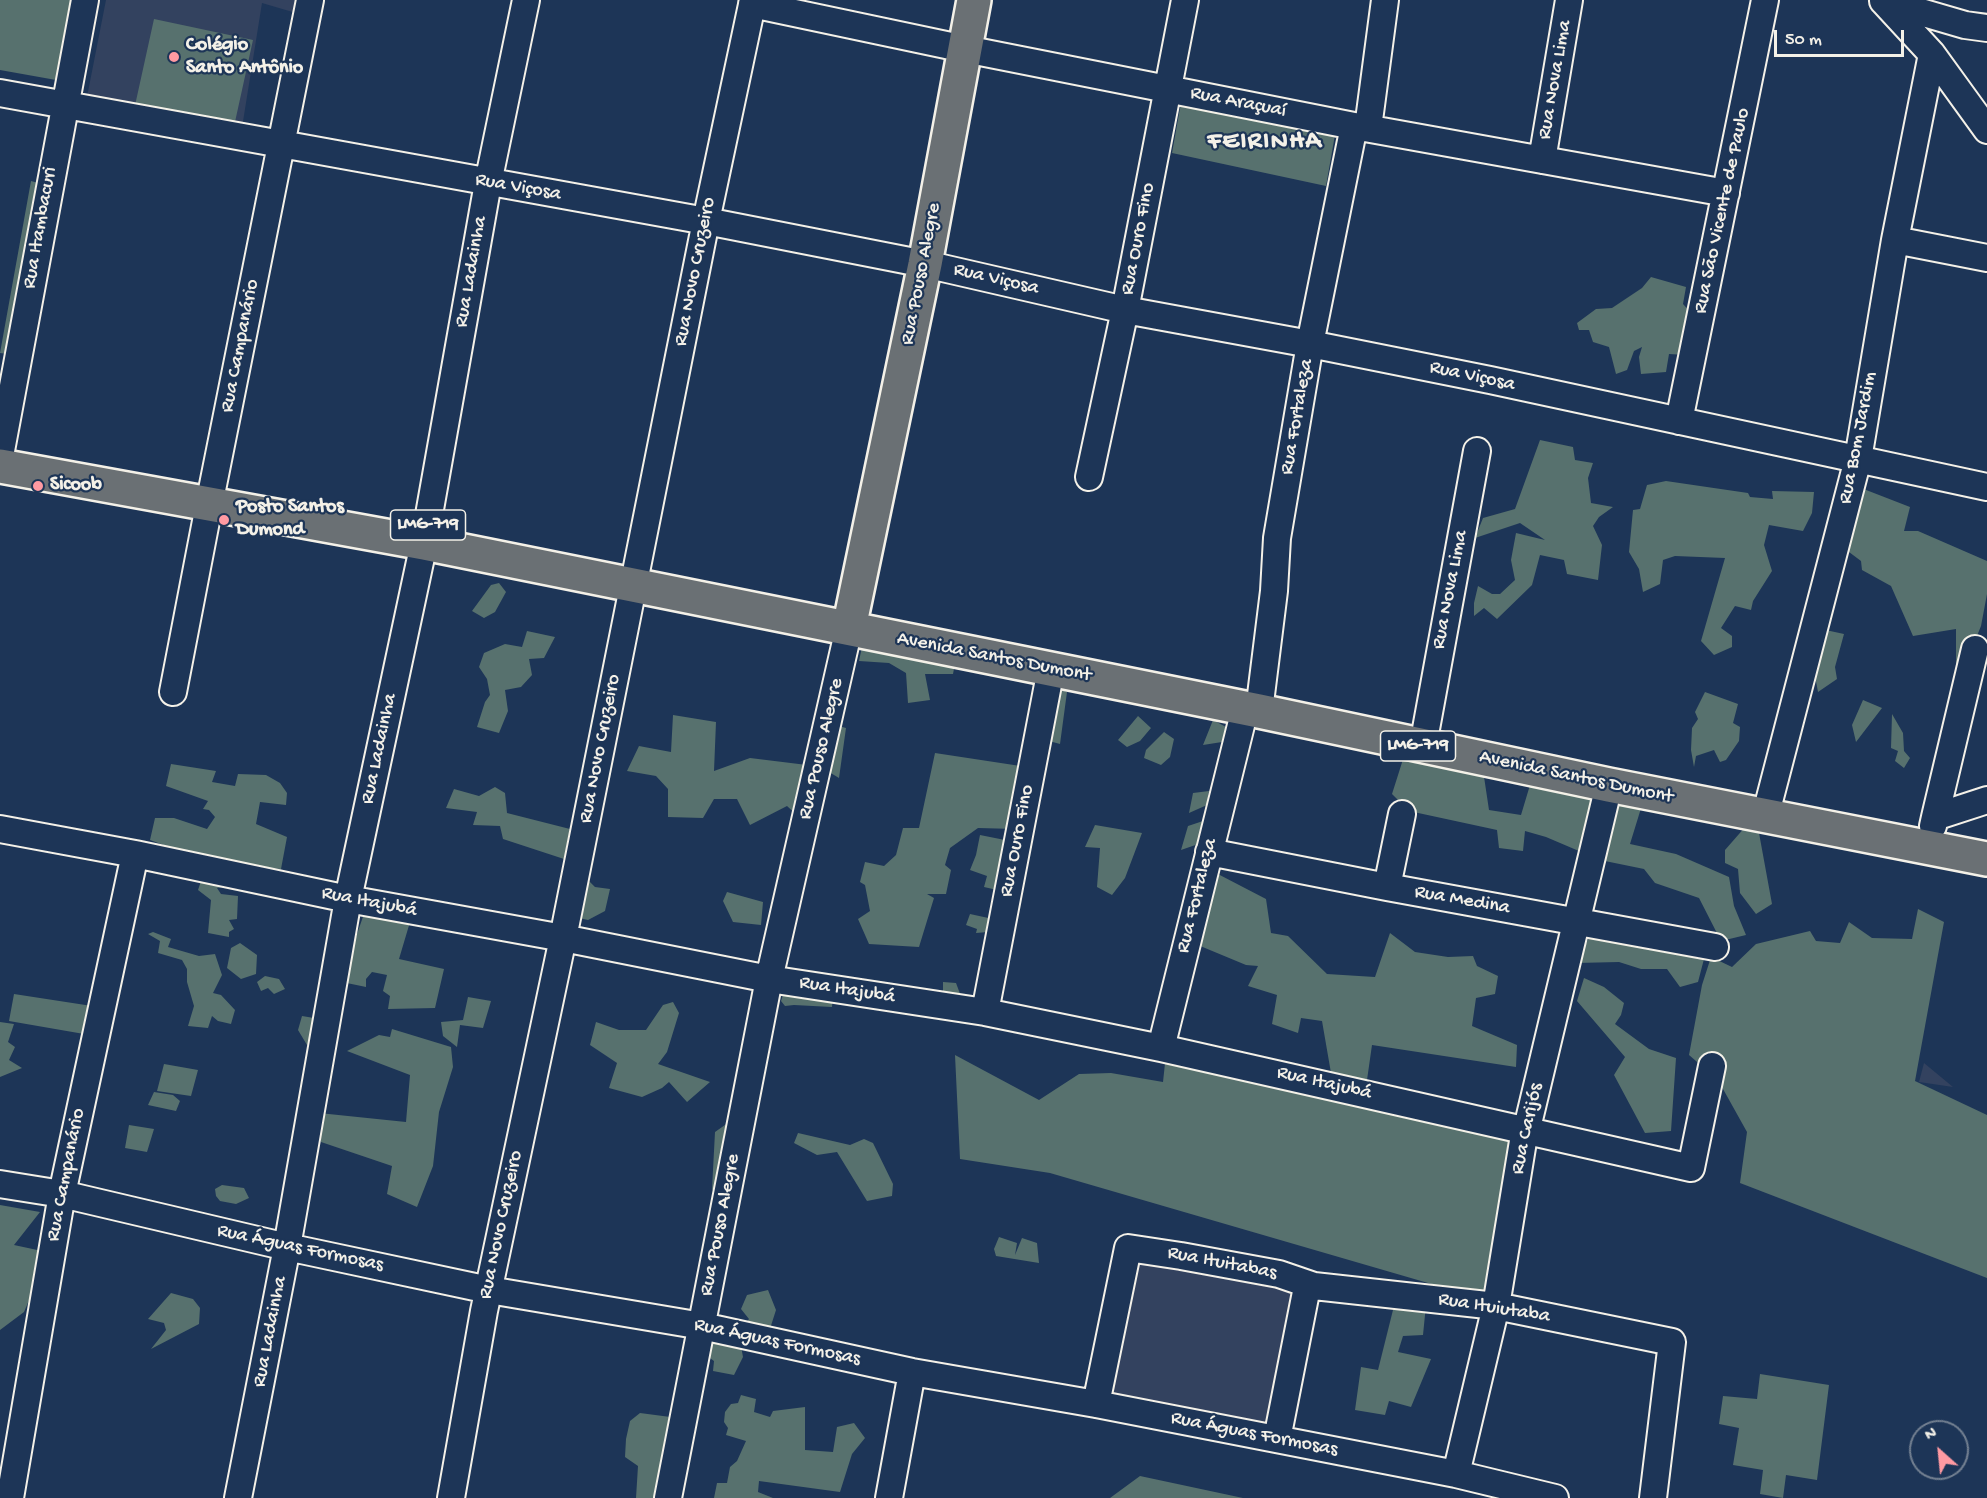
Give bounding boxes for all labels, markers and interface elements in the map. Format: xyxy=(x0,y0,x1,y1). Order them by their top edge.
street label: Rua Nova Lima xyxy=(1534,18,1578,142)
scale bar xyxy=(1777,18,1908,56)
text: 50 m xyxy=(1785,30,1822,51)
place label: Colégio Santo Antônio xyxy=(186,34,303,81)
marker: Colégio Santo Antônio xyxy=(167,50,181,64)
street label: Rua Araçuaí xyxy=(1188,82,1288,124)
street label: Rua São Vicente de Paulo xyxy=(1689,106,1757,316)
district label: FEIRINHA xyxy=(1208,127,1322,159)
street label: Rua Itambacuri xyxy=(18,165,64,291)
street label: Rua Viçosa xyxy=(473,169,563,207)
street label: Rua Ouro Fino xyxy=(1116,181,1162,297)
street label: Rua Novo Cruzeiro xyxy=(670,195,722,349)
street label: Rua Pouso Alegre xyxy=(896,201,948,347)
street label: Rua Ladainha xyxy=(450,214,494,330)
street label: Rua Viçosa xyxy=(951,259,1041,301)
street label: Rua Campanário xyxy=(216,277,266,415)
street label: Rua Viçosa xyxy=(1427,356,1517,398)
street label: Rua Fortaleza xyxy=(1276,357,1320,477)
street label: Rua Bom Jardim xyxy=(1834,370,1884,506)
place label: Sicoob xyxy=(50,474,102,498)
marker: Sicoob xyxy=(31,479,45,493)
place label: Posto Santos Dumond xyxy=(236,496,344,543)
road number: LMG-719 xyxy=(390,510,466,540)
marker: Posto Santos Dumond xyxy=(217,513,231,527)
street label: Rua Nova Lima xyxy=(1428,528,1474,652)
street label: Avenida Santos Dumont xyxy=(895,627,1093,689)
street label: Rua Novo Cruzeiro xyxy=(575,672,627,826)
street label: Rua Pouso Alegre xyxy=(794,676,850,822)
street label: Rua Ladainha xyxy=(357,691,403,807)
road number: LMG-719 xyxy=(1380,731,1456,761)
street label: Avenida Santos Dumont xyxy=(1477,746,1675,810)
street label: Rua Ouro Fino xyxy=(995,783,1041,899)
street label: Rua Fortaleza xyxy=(1172,836,1224,956)
street label: Rua Medina xyxy=(1412,881,1512,921)
street label: Rua Itajubá xyxy=(319,882,419,924)
street label: Rua Itajubá xyxy=(797,972,897,1010)
street label: Rua Itajubá xyxy=(1274,1061,1374,1107)
street label: Rua Carijós xyxy=(1507,1081,1549,1177)
street label: Rua Campanário xyxy=(42,1106,92,1244)
street label: Rua Novo Cruzeiro xyxy=(475,1148,529,1302)
street label: Rua Pouso Alegre xyxy=(695,1152,747,1298)
street label: Rua Águas Formosas xyxy=(215,1220,385,1278)
street label: Rua Ituitabas xyxy=(1165,1242,1279,1286)
street label: Rua Ladainha xyxy=(248,1274,294,1390)
street label: Rua Ituiutaba xyxy=(1436,1288,1552,1330)
street label: Rua Águas Formosas xyxy=(692,1314,862,1372)
street label: Rua Águas Formosas xyxy=(1168,1407,1340,1463)
north arrow xyxy=(1909,1420,1969,1480)
text: N xyxy=(1923,1424,1940,1446)

